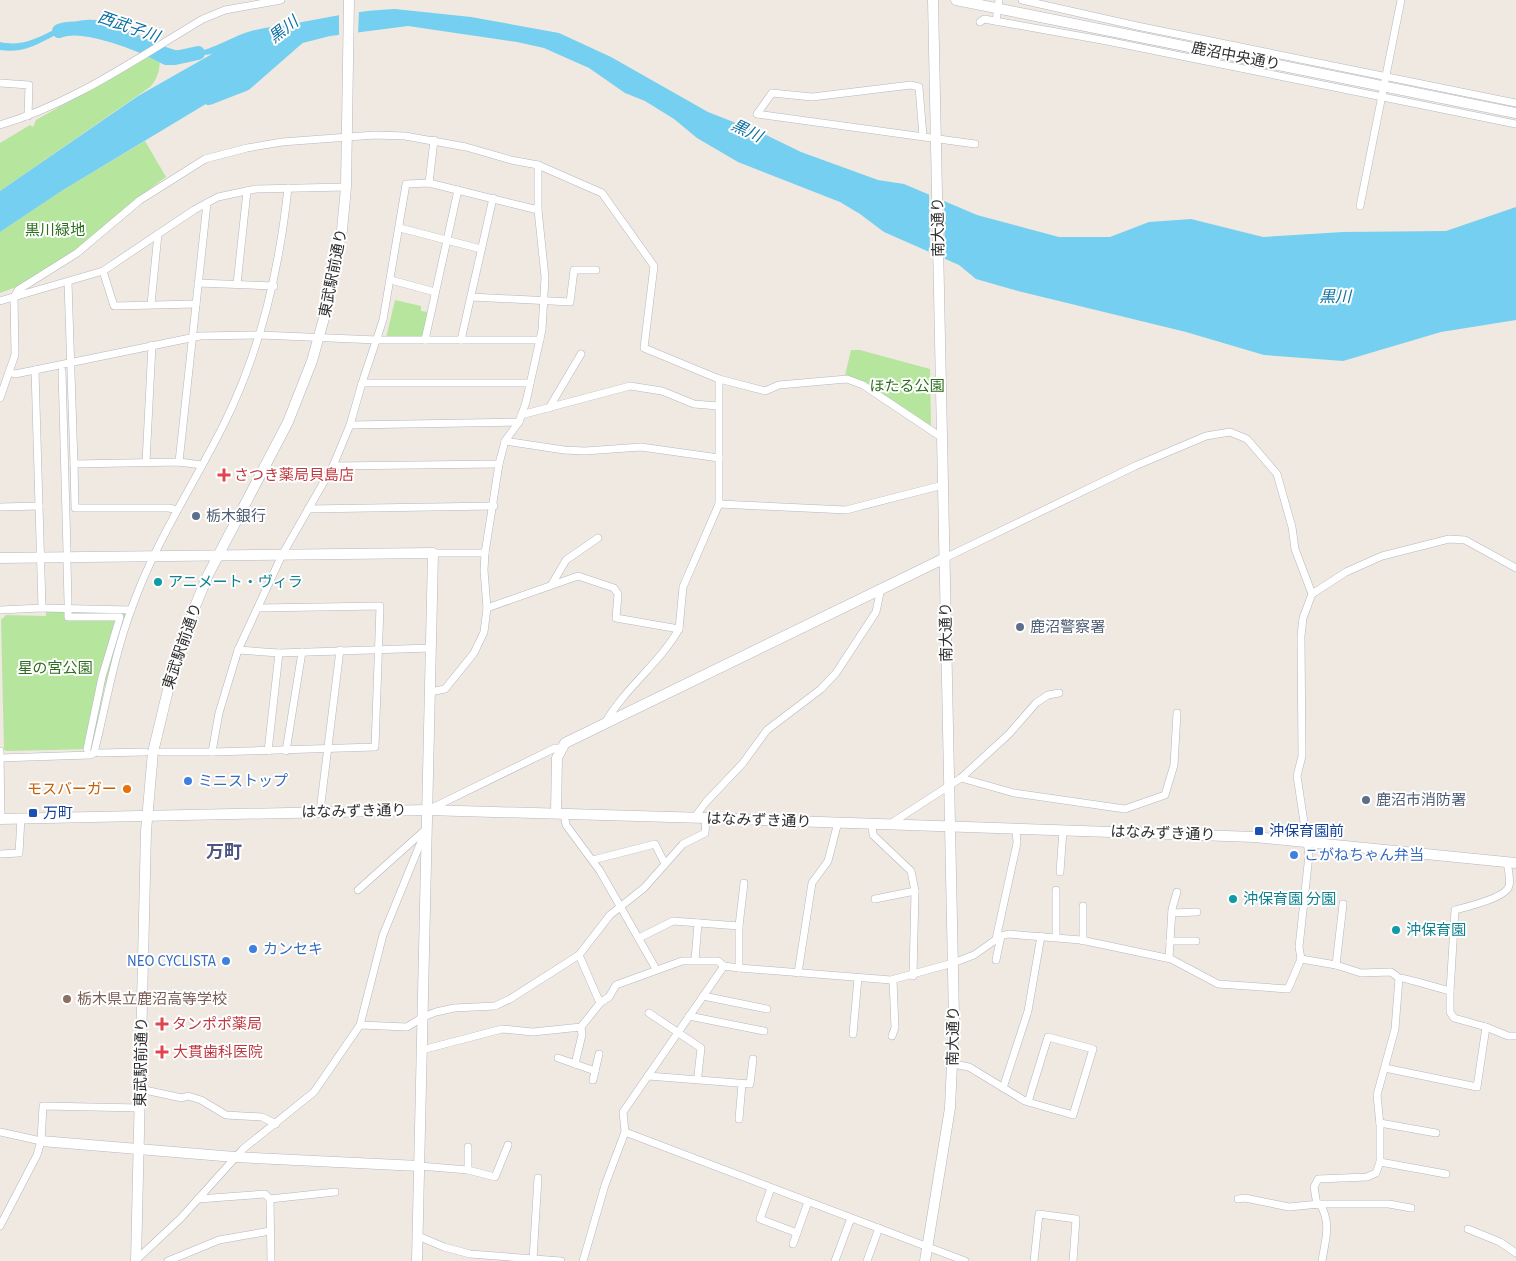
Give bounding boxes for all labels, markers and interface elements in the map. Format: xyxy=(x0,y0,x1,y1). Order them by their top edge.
water label: 西武子川 xyxy=(95,6,164,48)
water label: 黒川 xyxy=(264,10,305,48)
street label: 鹿沼中央通り xyxy=(1190,38,1282,75)
water label: 黒川 xyxy=(727,114,768,148)
street label: 南大通り xyxy=(927,197,950,257)
park label: 黒川緑地 xyxy=(25,220,85,241)
street label: 東武駅前通り xyxy=(315,227,352,319)
water label: 黒川 xyxy=(1319,286,1353,308)
park label: ほたる公園 xyxy=(869,376,945,397)
place label: さつき薬局貝島店 xyxy=(234,465,354,486)
marker: さつき薬局貝島店 xyxy=(218,469,230,481)
place label: 栃木銀行 xyxy=(206,506,266,527)
marker: 栃木銀行 xyxy=(190,510,202,522)
place label: アニメート・ヴィラ xyxy=(168,572,303,593)
marker: アニメート・ヴィラ xyxy=(152,576,164,588)
street label: 東武駅前通り xyxy=(158,600,207,692)
street label: 南大通り xyxy=(935,602,958,662)
place label: 鹿沼警察署 xyxy=(1030,617,1105,638)
marker: 鹿沼警察署 xyxy=(1014,621,1026,633)
park label: 星の宮公園 xyxy=(17,658,93,679)
place label: ミニストップ xyxy=(198,771,288,792)
marker: ミニストップ xyxy=(182,775,194,787)
place label: モスバーガー xyxy=(27,779,117,800)
marker: モスバーガー xyxy=(121,783,133,795)
place label: 鹿沼市消防署 xyxy=(1376,790,1466,811)
marker: 鹿沼市消防署 xyxy=(1360,794,1372,806)
street label: はなみずき通り xyxy=(301,800,407,823)
place label: 万町 xyxy=(43,803,73,824)
marker: 万町 xyxy=(27,807,39,819)
street label: はなみずき通り xyxy=(706,808,812,833)
street label: はなみずき通り xyxy=(1110,821,1216,846)
place label: 沖保育園前 xyxy=(1269,821,1344,842)
marker: 沖保育園前 xyxy=(1253,825,1265,837)
district label: 万町 xyxy=(206,840,242,865)
place label: こがねちゃん弁当 xyxy=(1304,845,1424,866)
marker: こがねちゃん弁当 xyxy=(1288,849,1300,861)
place label: 沖保育園 分園 xyxy=(1243,889,1336,910)
marker: 沖保育園 分園 xyxy=(1227,893,1239,905)
place label: 沖保育園 xyxy=(1406,920,1466,941)
marker: 沖保育園 xyxy=(1390,924,1402,936)
place label: カンセキ xyxy=(263,939,323,960)
marker: カンセキ xyxy=(247,943,259,955)
place label: NEO CYCLISTA xyxy=(127,951,217,972)
marker: NEO CYCLISTA xyxy=(220,955,232,967)
place label: 栃木県立鹿沼高等学校 xyxy=(77,989,227,1010)
marker: 栃木県立鹿沼高等学校 xyxy=(61,993,73,1005)
street label: 南大通り xyxy=(942,1006,965,1066)
place label: タンポポ薬局 xyxy=(172,1014,262,1035)
street label: 東武駅前通り xyxy=(130,1017,153,1107)
marker: タンポポ薬局 xyxy=(156,1018,168,1030)
place label: 大貫歯科医院 xyxy=(173,1042,263,1063)
marker: 大貫歯科医院 xyxy=(155,1045,169,1059)

